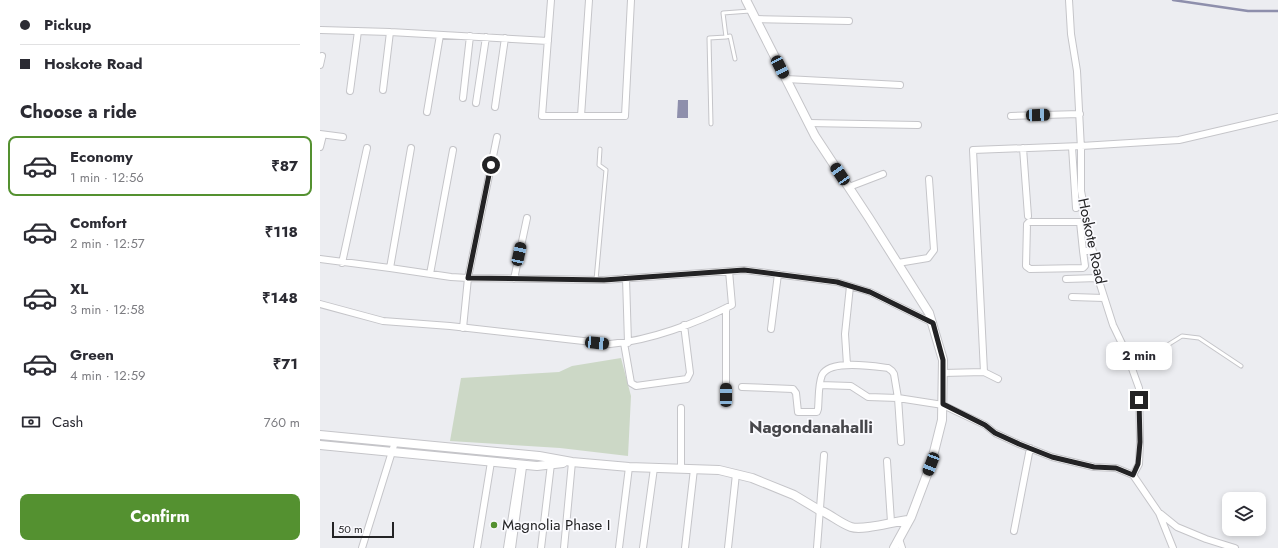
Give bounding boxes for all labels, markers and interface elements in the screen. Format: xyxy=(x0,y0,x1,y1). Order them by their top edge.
text: Pickup xyxy=(44,14,91,36)
text: Hoskote Road xyxy=(44,53,143,75)
car xyxy=(769,54,791,80)
text: Choose a ride xyxy=(20,99,137,125)
car xyxy=(1026,109,1050,121)
text: Economy xyxy=(70,146,133,168)
icon: car xyxy=(22,148,58,184)
text: ₹87 xyxy=(271,155,298,177)
route start xyxy=(482,156,500,174)
car xyxy=(828,161,852,187)
text: 1 min · 12:56 xyxy=(70,168,144,187)
street label: Hoskote Road xyxy=(1072,196,1112,286)
text: Comfort xyxy=(70,212,127,234)
icon: car xyxy=(22,214,58,250)
text: ₹118 xyxy=(265,221,298,243)
text: 2 min · 12:57 xyxy=(70,234,145,253)
car xyxy=(511,241,527,267)
text: XL xyxy=(70,278,88,300)
icon: car xyxy=(22,280,58,316)
text: ₹148 xyxy=(262,287,298,309)
text: 3 min · 12:58 xyxy=(70,300,145,319)
car xyxy=(584,336,610,350)
callout: 2 min xyxy=(1106,342,1172,370)
text: Green xyxy=(70,344,114,366)
icon: car xyxy=(22,346,58,382)
text: 2 min xyxy=(1122,346,1156,365)
text: ₹71 xyxy=(273,353,298,375)
text: 4 min · 12:59 xyxy=(70,366,146,385)
car xyxy=(720,383,732,407)
route end xyxy=(1130,391,1148,409)
icon: cash xyxy=(20,411,42,433)
text: Cash xyxy=(52,411,83,433)
text: 760 m xyxy=(264,413,300,432)
district label: Nagondanahalli xyxy=(749,415,873,439)
car xyxy=(921,451,941,477)
map controls xyxy=(1222,492,1266,536)
button: layers xyxy=(1222,492,1266,536)
button: Confirm xyxy=(20,494,300,540)
place label: Magnolia Phase I xyxy=(502,514,610,536)
scale bar xyxy=(332,520,394,539)
marker: Magnolia Phase I xyxy=(489,520,499,530)
text: 50 m xyxy=(338,521,363,537)

